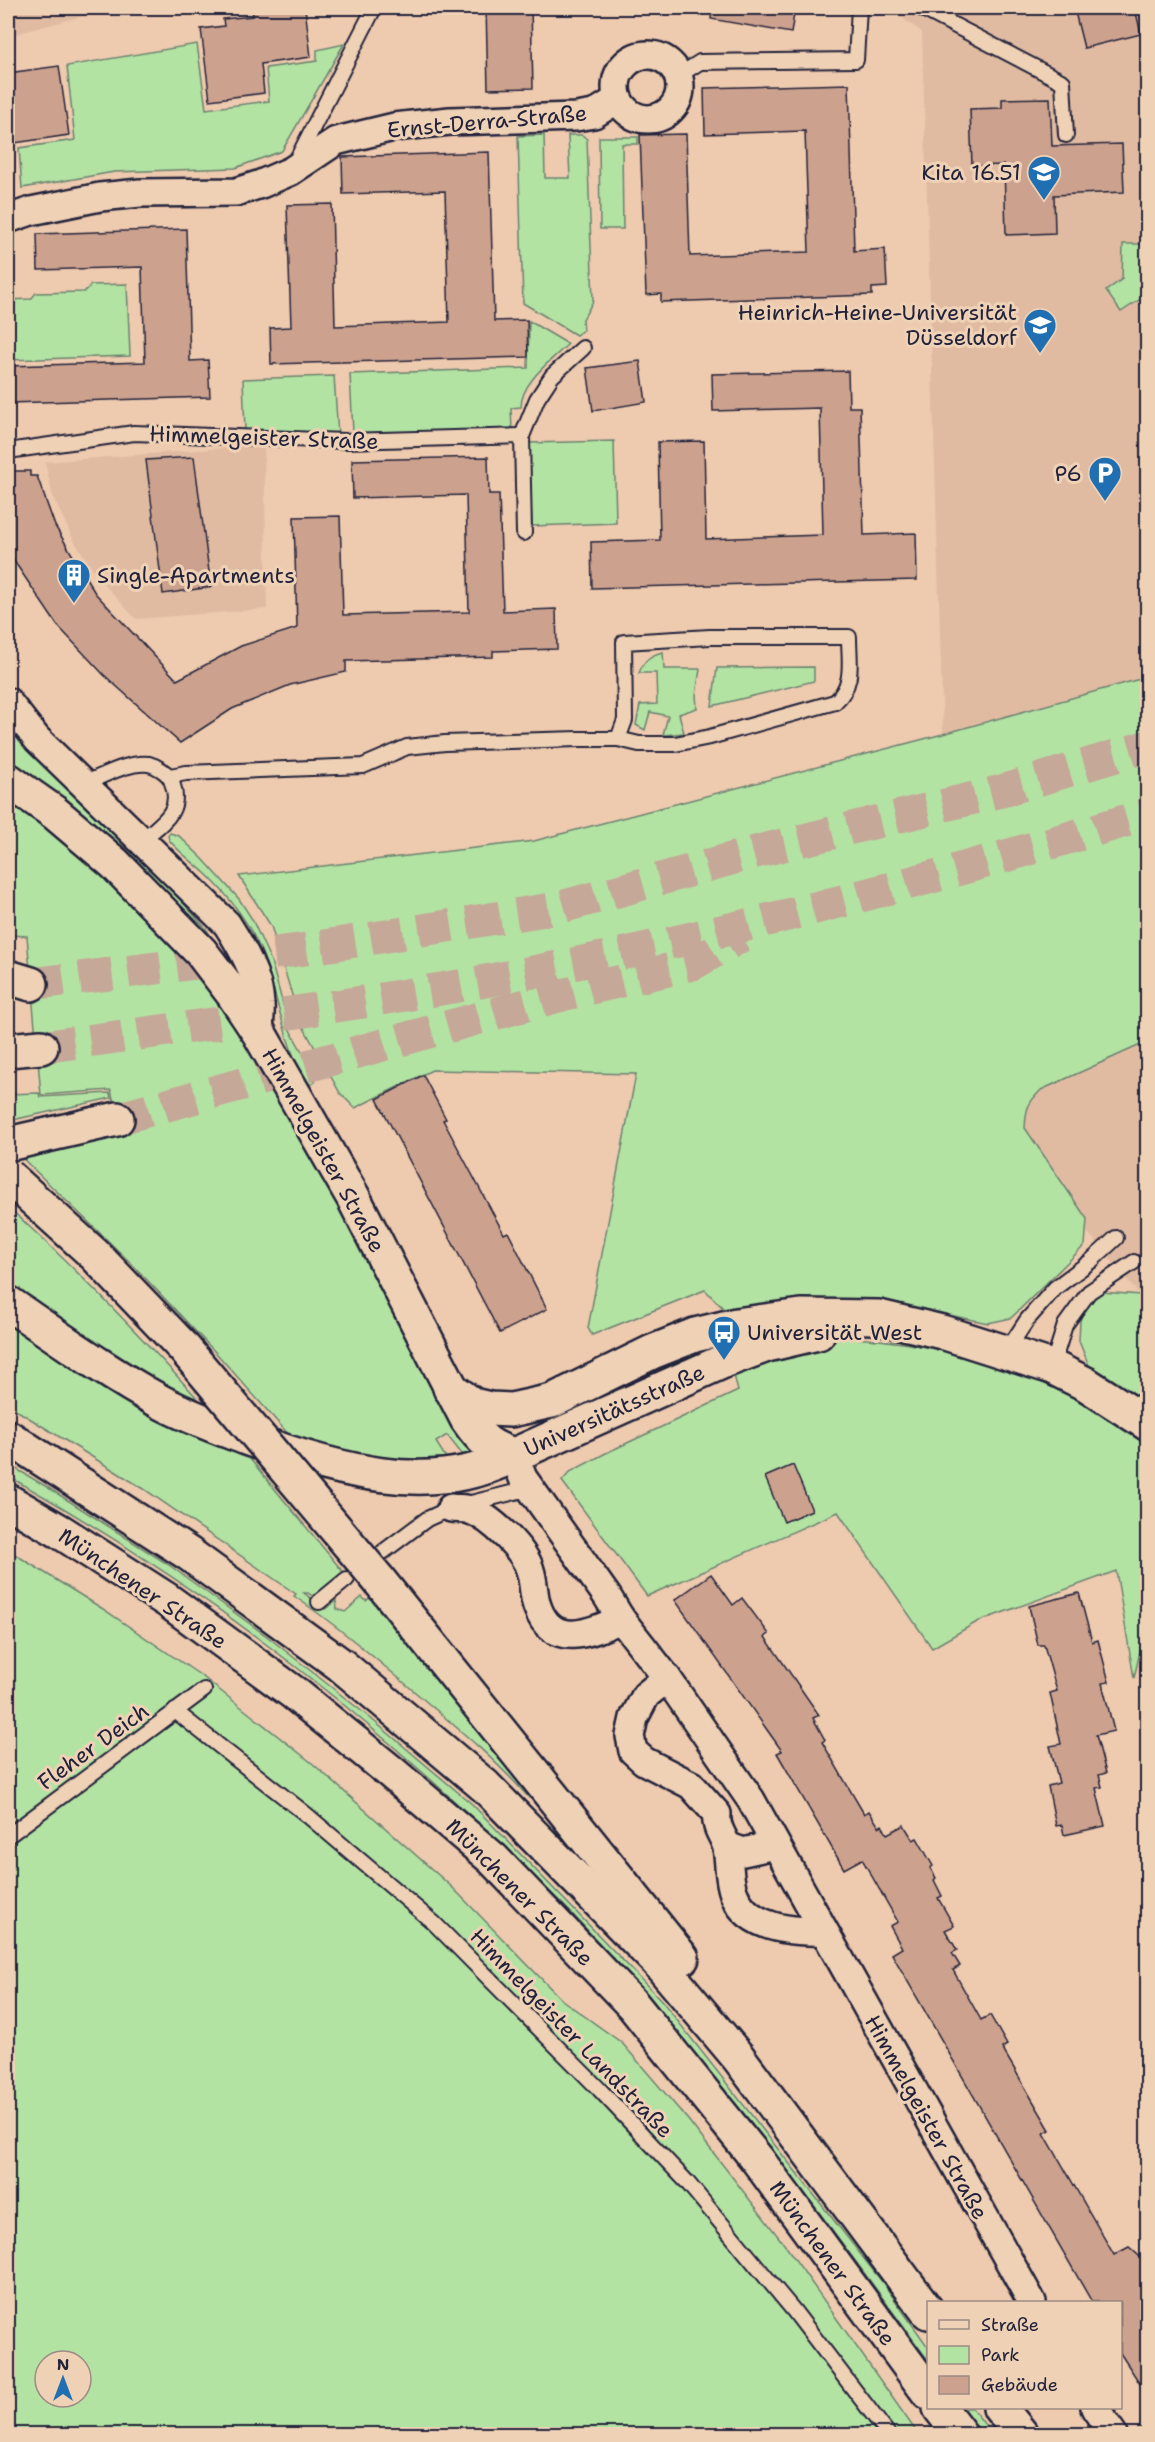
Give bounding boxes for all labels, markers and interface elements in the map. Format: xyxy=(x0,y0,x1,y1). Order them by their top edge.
street label: Ernst-Derra-Straße xyxy=(386,98,588,145)
school or university icon: Kita 16.51 xyxy=(1026,154,1062,201)
place label: Kita 16.51 xyxy=(921,158,1021,187)
place label: Heinrich-Heine-Universität Düsseldorf xyxy=(738,298,1018,352)
school or university icon: Heinrich-Heine-Universität Düsseldorf xyxy=(1022,307,1058,354)
street label: Himmelgeister Straße xyxy=(149,419,379,456)
parking icon: P6 xyxy=(1087,455,1123,502)
place label: P6 xyxy=(1055,459,1082,488)
building icon: Single-Apartments xyxy=(56,557,92,604)
place label: Single-Apartments xyxy=(97,561,295,590)
street label: Himmelgeister Straße xyxy=(255,1043,392,1258)
bus stop icon: Universität West xyxy=(706,1314,742,1361)
place label: Universität West xyxy=(747,1318,922,1347)
street label: Universitätsstraße xyxy=(519,1358,709,1463)
street label: Münchener Straße xyxy=(53,1521,233,1656)
street label: Fleher Deich xyxy=(32,1696,155,1797)
street label: Münchener Straße xyxy=(440,1812,600,1972)
street label: Himmelgeister Landstraße xyxy=(464,1922,680,2144)
street label: Himmelgeister Straße xyxy=(858,2010,995,2225)
street label: Münchener Straße xyxy=(763,2175,902,2352)
legend xyxy=(927,2301,1122,2409)
text: Straße xyxy=(981,2313,1039,2337)
text: Park xyxy=(981,2343,1020,2367)
north arrow xyxy=(33,2349,93,2409)
text: N xyxy=(57,2354,69,2375)
text: Gebäude xyxy=(981,2373,1058,2397)

